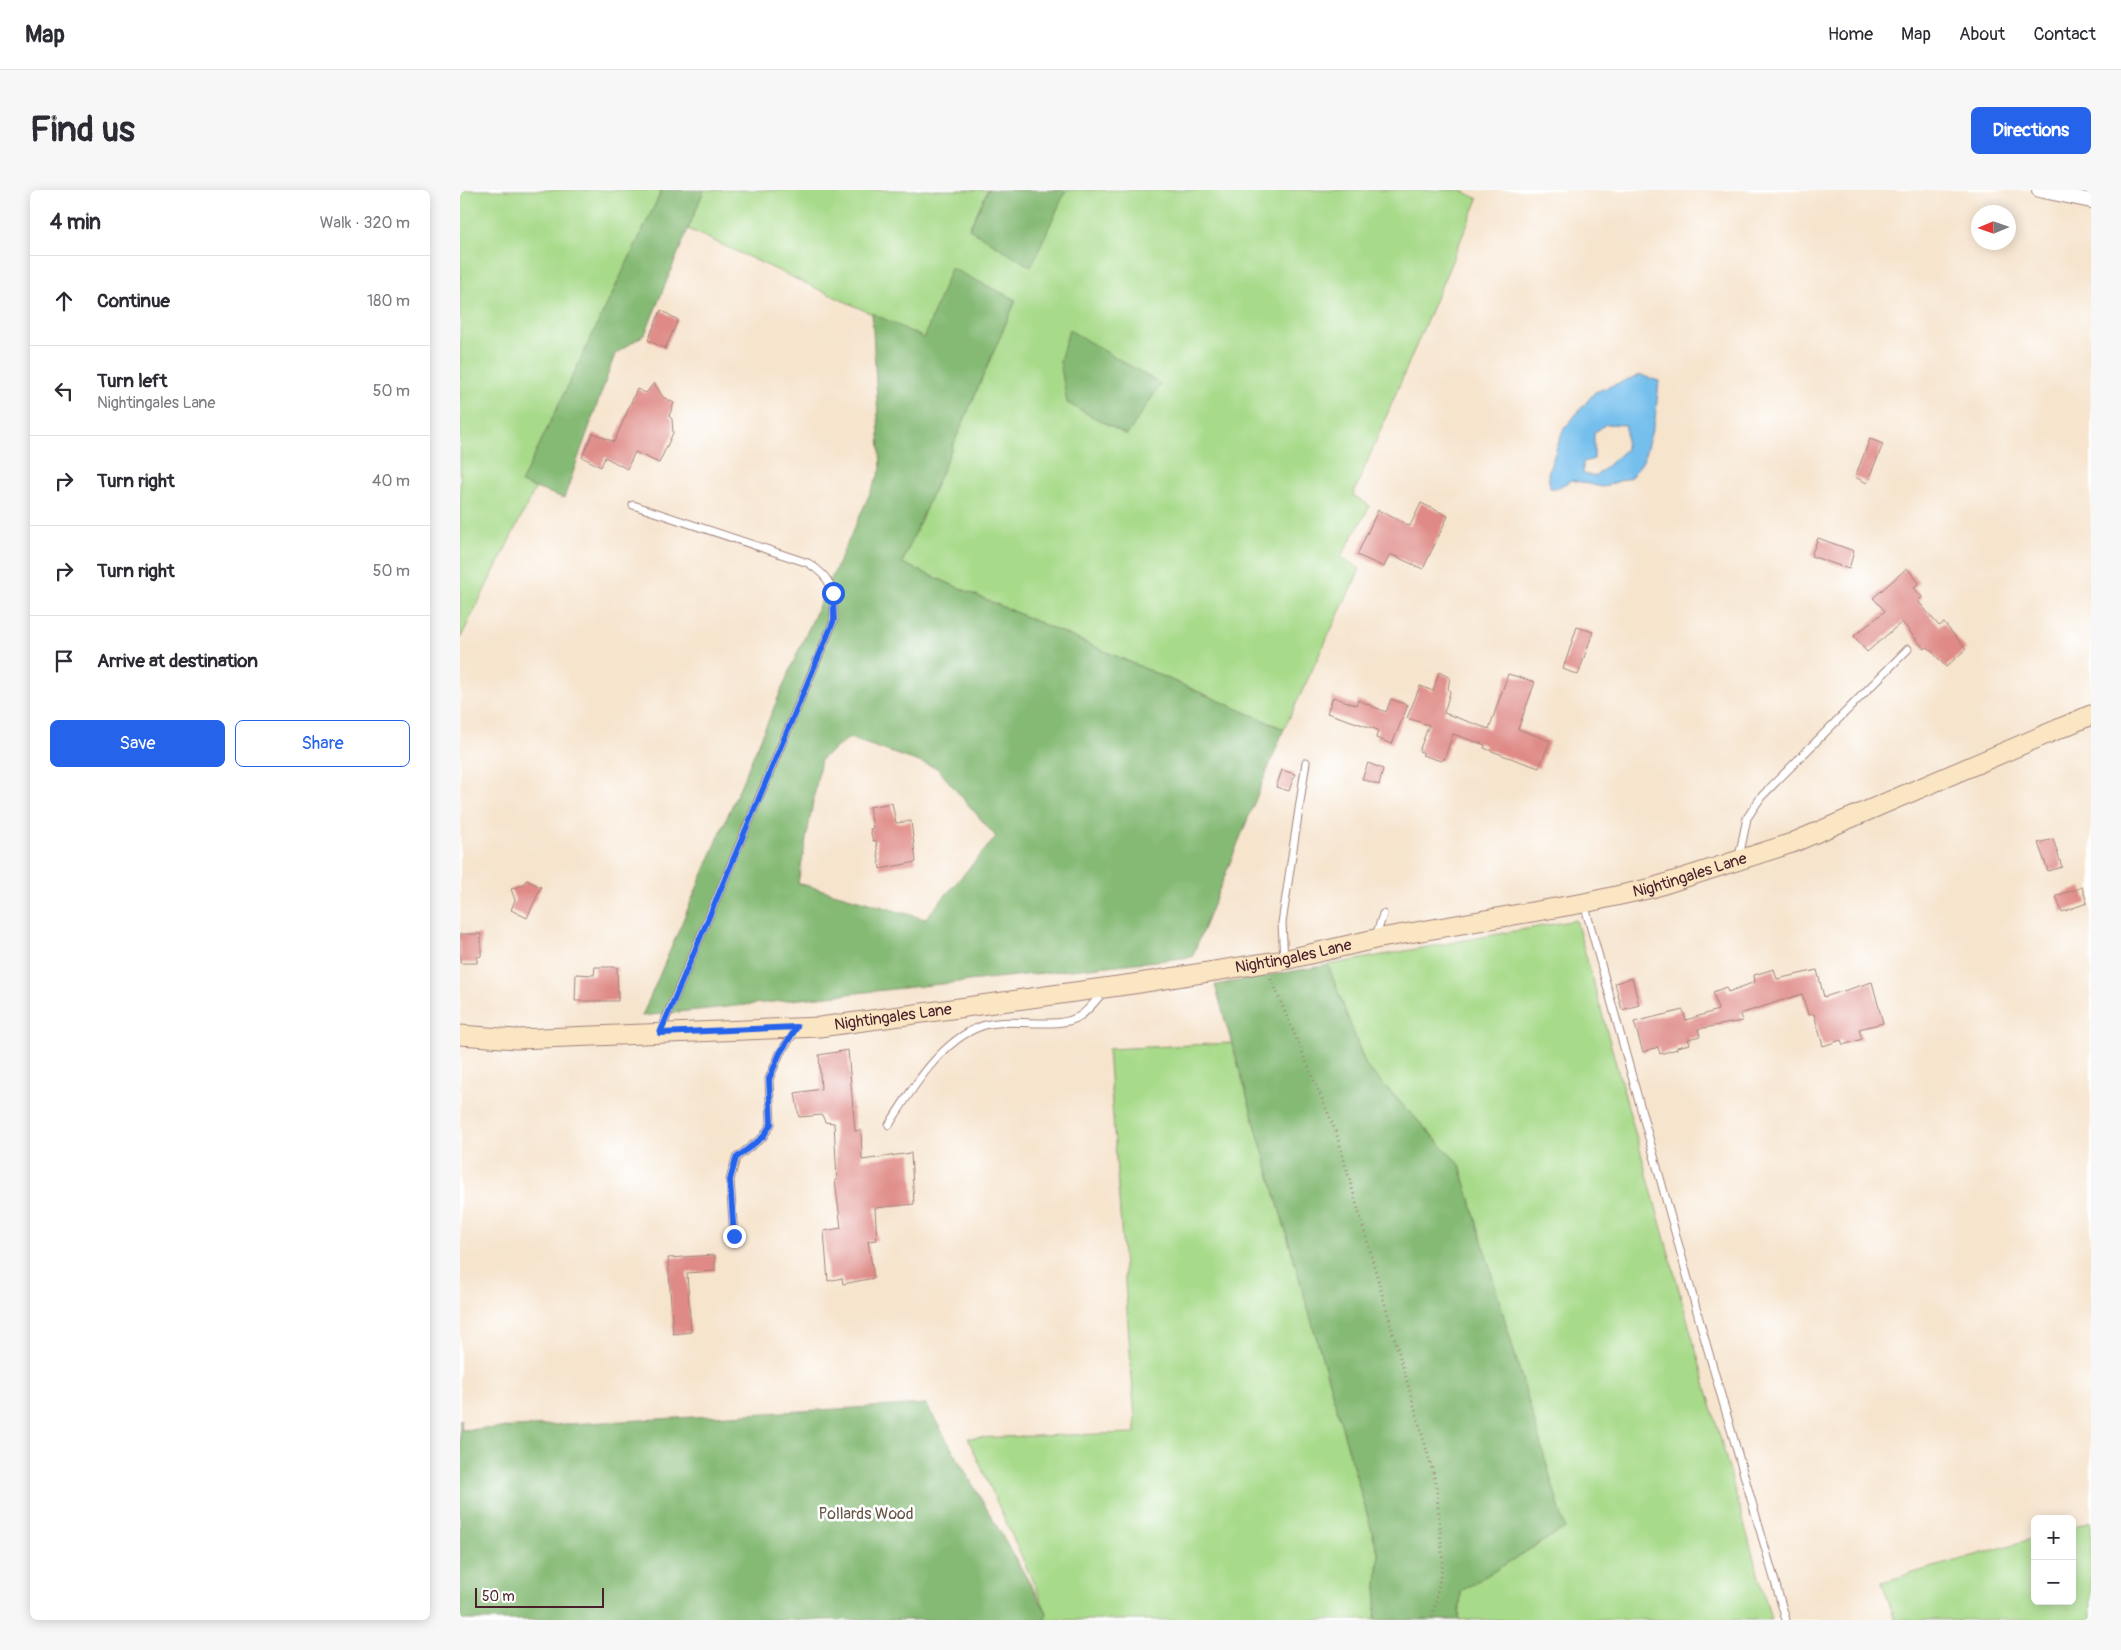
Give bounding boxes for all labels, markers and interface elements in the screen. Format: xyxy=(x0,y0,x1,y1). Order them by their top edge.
text: Map xyxy=(25,20,65,49)
text: Home xyxy=(1828,23,1873,46)
text: Map xyxy=(1901,23,1931,46)
text: About xyxy=(1959,23,2005,46)
text: Contact xyxy=(2033,23,2096,46)
button: Directions xyxy=(1971,107,2091,154)
text: Find us xyxy=(30,108,135,152)
north arrow xyxy=(1971,205,2016,250)
text: 4 min xyxy=(50,209,101,236)
text: Walk · 320 m xyxy=(320,213,410,233)
icon: ahead xyxy=(50,287,78,315)
text: Continue xyxy=(97,289,170,313)
text: 180 m xyxy=(367,291,410,311)
text: Turn left xyxy=(97,369,167,393)
icon: left xyxy=(50,377,78,405)
text: 50 m xyxy=(373,381,410,401)
text: Nightingales Lane xyxy=(97,393,215,413)
icon: right xyxy=(50,467,78,495)
text: Turn right xyxy=(97,469,175,493)
text: 40 m xyxy=(372,471,410,491)
icon: right xyxy=(50,557,78,585)
text: Turn right xyxy=(97,559,175,583)
text: 50 m xyxy=(373,561,410,581)
route start xyxy=(822,582,845,605)
icon: arrive xyxy=(50,647,78,675)
text: Arrive at destination xyxy=(97,649,258,673)
button: Save xyxy=(50,720,225,767)
button: Share xyxy=(235,720,410,767)
street label: Nightingales Lane xyxy=(1631,848,1749,902)
street label: Nightingales Lane xyxy=(1234,935,1354,978)
street label: Nightingales Lane xyxy=(833,999,953,1035)
route end xyxy=(723,1225,746,1248)
park label: Pollards Wood xyxy=(818,1504,914,1524)
map controls xyxy=(2031,1515,2076,1605)
button: + xyxy=(2031,1515,2076,1560)
button: − xyxy=(2031,1560,2076,1605)
scale bar xyxy=(475,1585,604,1608)
text: 50 m xyxy=(482,1588,515,1605)

